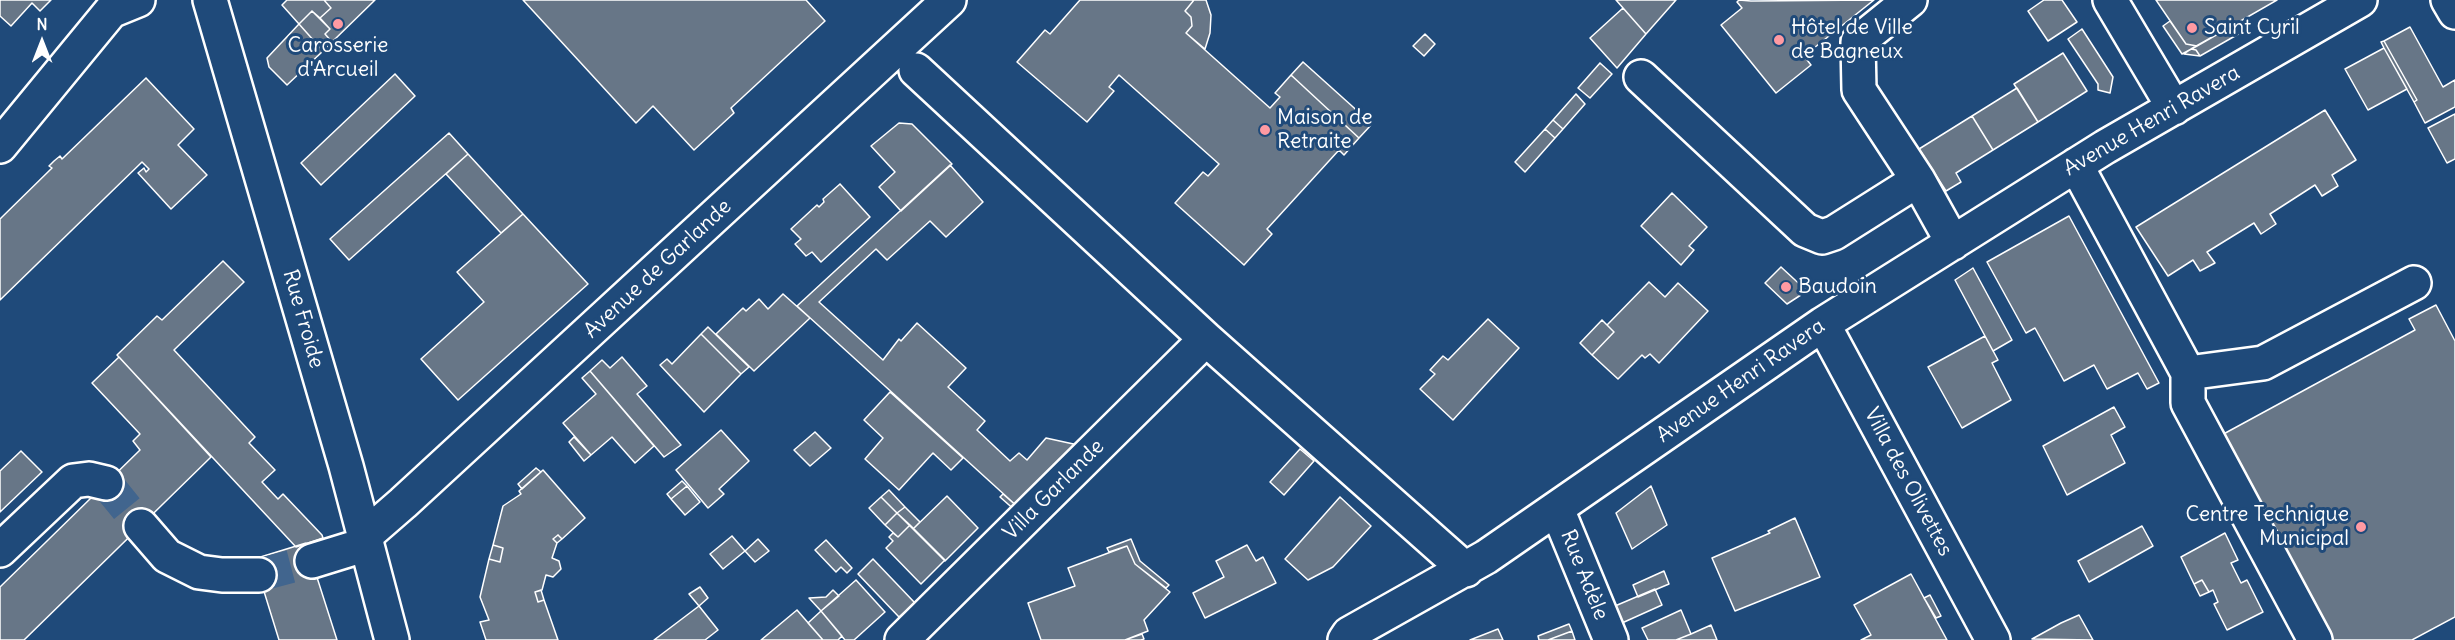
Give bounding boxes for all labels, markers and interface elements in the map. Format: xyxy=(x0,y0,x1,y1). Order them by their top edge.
north arrow xyxy=(12,12,72,72)
text: N xyxy=(36,14,48,34)
place label: Hôtel de Ville de Bagneux xyxy=(1791,15,1913,65)
place label: Saint Cyril xyxy=(2204,15,2300,41)
marker: Carosserie d'Arcueil xyxy=(331,17,345,31)
marker: Saint Cyril xyxy=(2185,21,2199,35)
place label: Carosserie d'Arcueil xyxy=(288,33,388,83)
marker: Hôtel de Ville de Bagneux xyxy=(1772,33,1786,47)
street label: Avenue Henri Ravera xyxy=(2059,60,2245,182)
place label: Maison de Retraite xyxy=(1277,105,1373,155)
marker: Maison de Retraite xyxy=(1258,123,1272,137)
street label: Avenue de Garlande xyxy=(579,194,737,344)
street label: Rue Froide xyxy=(277,267,329,371)
place label: Baudoin xyxy=(1798,274,1877,300)
marker: Baudoin xyxy=(1779,280,1793,294)
street label: Avenue Henri Ravera xyxy=(1652,314,1830,448)
street label: Villa des Olivettes xyxy=(1858,404,1958,560)
street label: Villa Garlande xyxy=(998,434,1110,546)
place label: Centre Technique Municipal xyxy=(2186,502,2349,552)
marker: Centre Technique Municipal xyxy=(2354,520,2368,534)
street label: Rue Adèle xyxy=(1555,526,1613,624)

